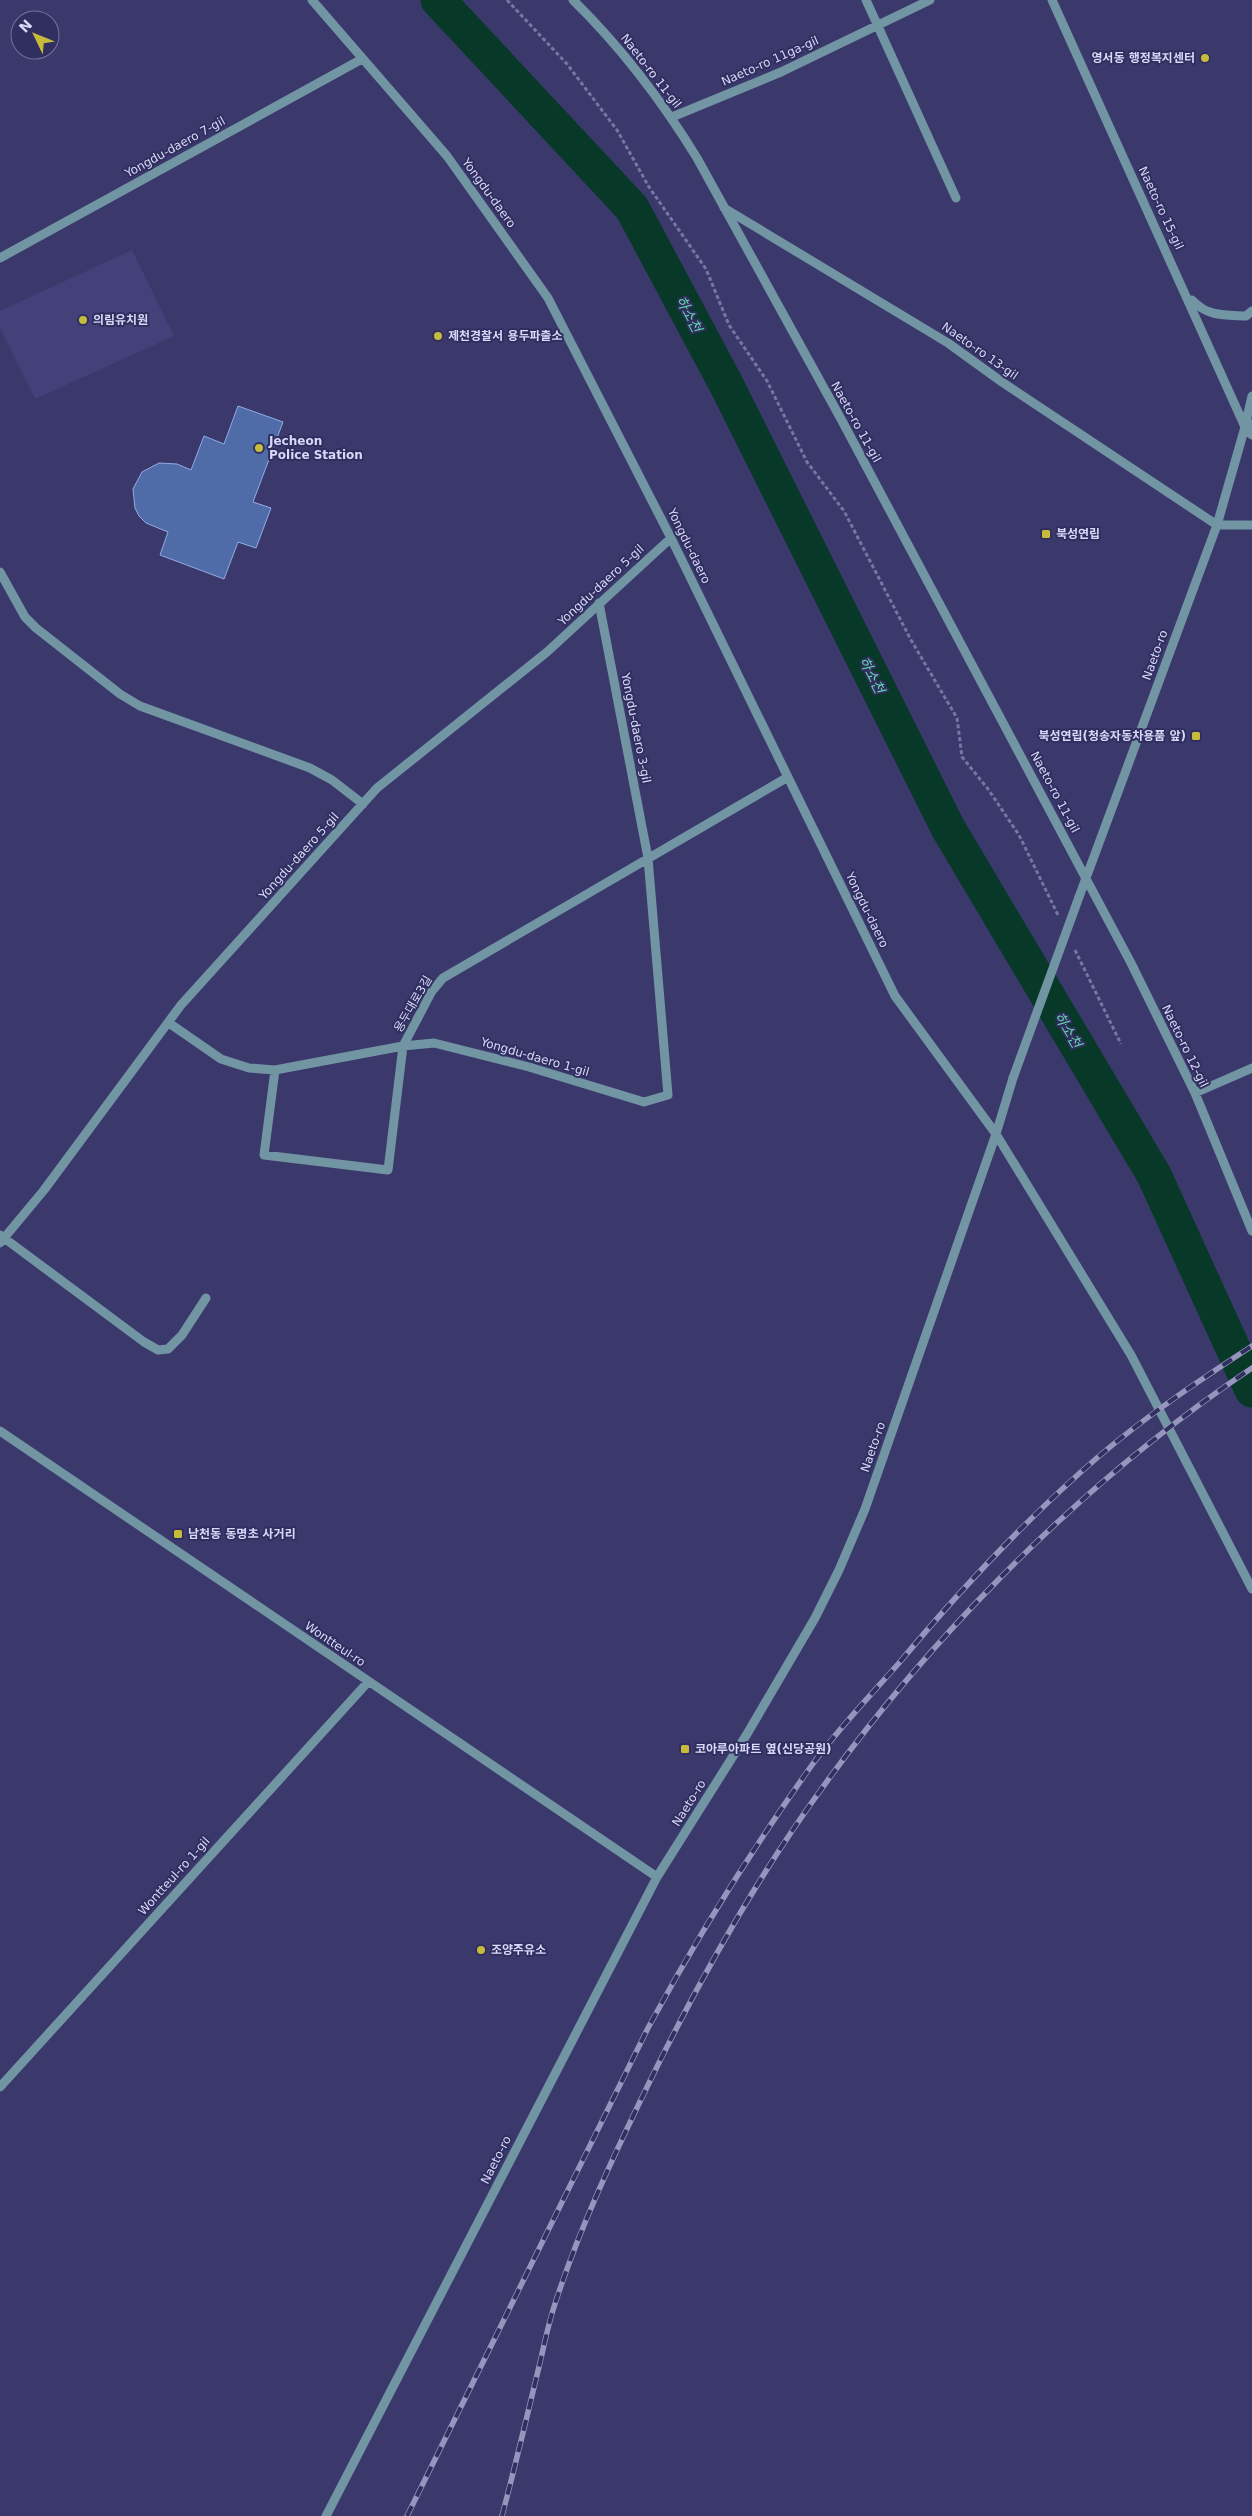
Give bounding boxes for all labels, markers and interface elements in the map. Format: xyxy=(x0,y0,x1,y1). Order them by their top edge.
north arrow xyxy=(10,10,60,60)
text: N xyxy=(16,16,35,36)
street label: Naeto-ro 11-gil xyxy=(618,31,684,111)
street label: Naeto-ro 11ga-gil xyxy=(719,33,821,89)
place label: 영서동 행정복지센터 xyxy=(1091,51,1195,65)
marker: 영서동 행정복지센터 xyxy=(1199,52,1211,64)
street label: Yongdu-daero 7-gil xyxy=(122,114,228,181)
street label: Yongdu-daero xyxy=(459,155,519,230)
street label: Naeto-ro 15-gil xyxy=(1136,164,1186,252)
water label: 하소천 xyxy=(673,293,706,336)
place label: 의림유치원 xyxy=(93,313,148,327)
marker: 의림유치원 xyxy=(77,314,89,326)
street label: Naeto-ro 13-gil xyxy=(939,319,1021,383)
place label: 제천경찰서 용두파출소 xyxy=(448,329,563,343)
marker: 제천경찰서 용두파출소 xyxy=(432,330,444,342)
street label: Naeto-ro 11-gil xyxy=(828,379,884,465)
place label: Jecheon Police Station xyxy=(268,434,363,462)
marker: Jecheon Police Station xyxy=(253,442,265,454)
street label: Yongdu-daero xyxy=(664,505,713,586)
place label: 북성연립 xyxy=(1056,527,1100,541)
marker: 북성연립 xyxy=(1040,528,1052,540)
street label: Yongdu-daero 5-gil xyxy=(554,542,647,629)
street label: Naeto-ro xyxy=(1139,628,1171,682)
water label: 하소천 xyxy=(856,654,888,697)
street label: Yongdu-daero 3-gil xyxy=(618,671,654,784)
place label: 북성연립(청송자동차용품 앞) xyxy=(1038,729,1186,743)
marker: 북성연립(청송자동차용품 앞) xyxy=(1190,730,1202,742)
street label: Naeto-ro 11-gil xyxy=(1028,749,1082,835)
street label: Yongdu-daero 5-gil xyxy=(256,810,342,903)
street label: Yongdu-daero xyxy=(842,869,891,950)
street label: 용두대로3길 xyxy=(391,973,435,1035)
street label: Naeto-ro 12-gil xyxy=(1159,1002,1211,1090)
water label: 하소천 xyxy=(1051,1009,1085,1052)
street label: Yongdu-daero 1-gil xyxy=(478,1035,591,1079)
street label: Naeto-ro xyxy=(858,1420,888,1474)
place label: 남천동 동명초 사거리 xyxy=(188,1527,296,1541)
marker: 남천동 동명초 사거리 xyxy=(172,1528,184,1540)
street label: Wontteul-ro xyxy=(302,1619,368,1669)
place label: 코아루아파트 옆(신당공원) xyxy=(695,1742,832,1756)
marker: 코아루아파트 옆(신당공원) xyxy=(679,1743,691,1755)
street label: Naeto-ro xyxy=(669,1777,709,1829)
street label: Wontteul-ro 1-gil xyxy=(135,1834,213,1918)
place label: 조양주유소 xyxy=(491,1943,546,1957)
marker: 조양주유소 xyxy=(475,1944,487,1956)
street label: Naeto-ro xyxy=(478,2134,514,2186)

